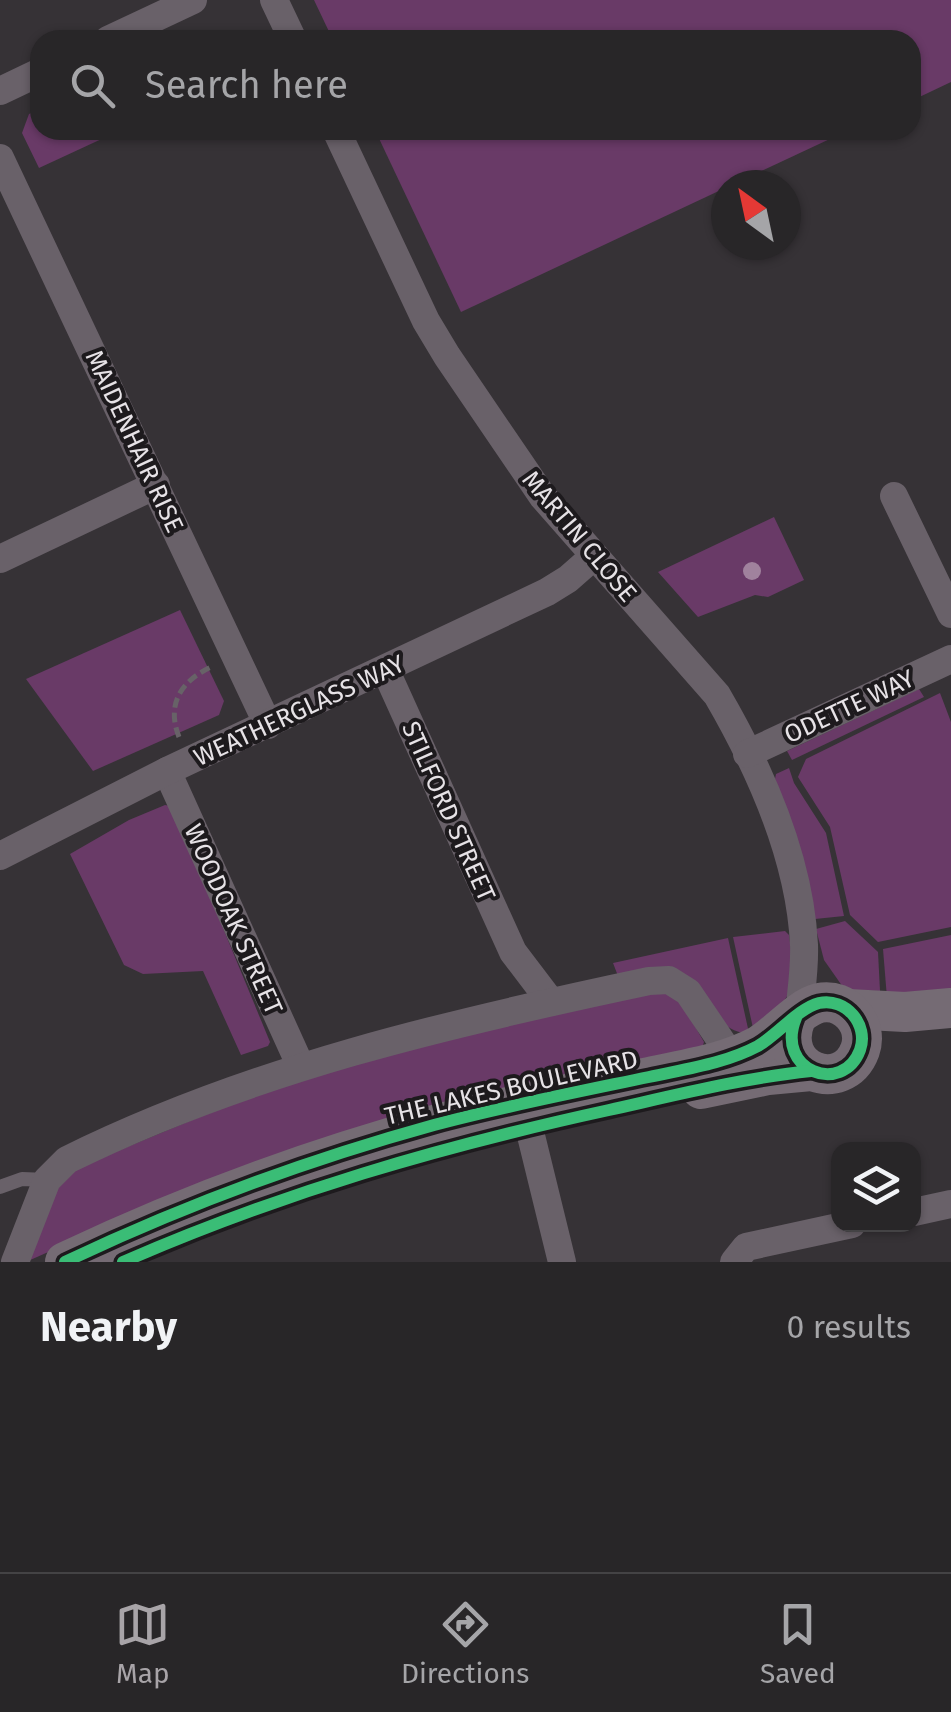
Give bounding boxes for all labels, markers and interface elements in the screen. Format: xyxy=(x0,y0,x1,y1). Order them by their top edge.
search box xyxy=(30,30,921,140)
icon: search xyxy=(65,58,120,113)
text: Search here xyxy=(145,62,348,108)
north arrow xyxy=(711,170,801,260)
street label: MAIDENHAIR RISE xyxy=(79,346,189,537)
street label: MARTIN CLOSE xyxy=(516,465,643,608)
street label: WEATHERGLASS WAY xyxy=(189,649,410,773)
street label: ODETTE WAY xyxy=(780,664,919,750)
street label: STILFORD STREET xyxy=(395,717,501,906)
street label: WOODOAK STREET xyxy=(178,820,288,1019)
street label: THE LAKES BOULEVARD xyxy=(382,1044,641,1132)
map controls xyxy=(831,1142,921,1232)
button: layers xyxy=(831,1142,921,1232)
text: Nearby xyxy=(40,1302,177,1352)
text: 0 results xyxy=(786,1308,911,1346)
tab: Map xyxy=(115,1597,170,1690)
tab: Directions xyxy=(401,1597,529,1690)
tab: Saved xyxy=(760,1597,836,1690)

